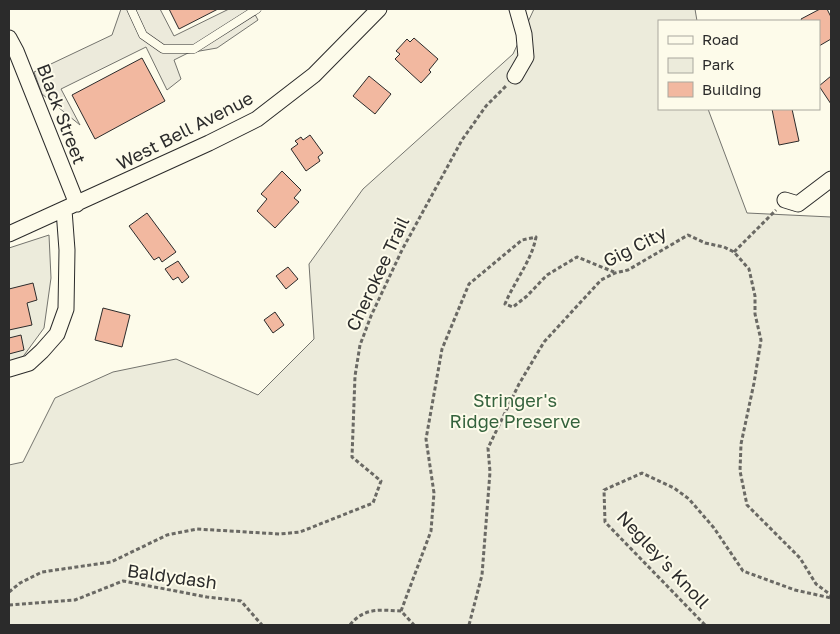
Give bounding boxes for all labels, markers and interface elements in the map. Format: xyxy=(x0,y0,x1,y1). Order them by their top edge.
legend xyxy=(658,20,820,110)
text: Road xyxy=(702,30,739,48)
text: Park xyxy=(702,55,735,73)
street label: Black Street xyxy=(33,60,91,167)
text: Building xyxy=(702,80,762,98)
street label: West Bell Avenue xyxy=(113,86,257,174)
street label: Cherokee Trail xyxy=(341,213,413,334)
street label: Gig City xyxy=(599,221,670,271)
park label: Stringer's Ridge Preserve xyxy=(450,389,580,432)
street label: Negley's Knoll xyxy=(613,506,715,613)
street label: Baldydash xyxy=(126,559,218,593)

